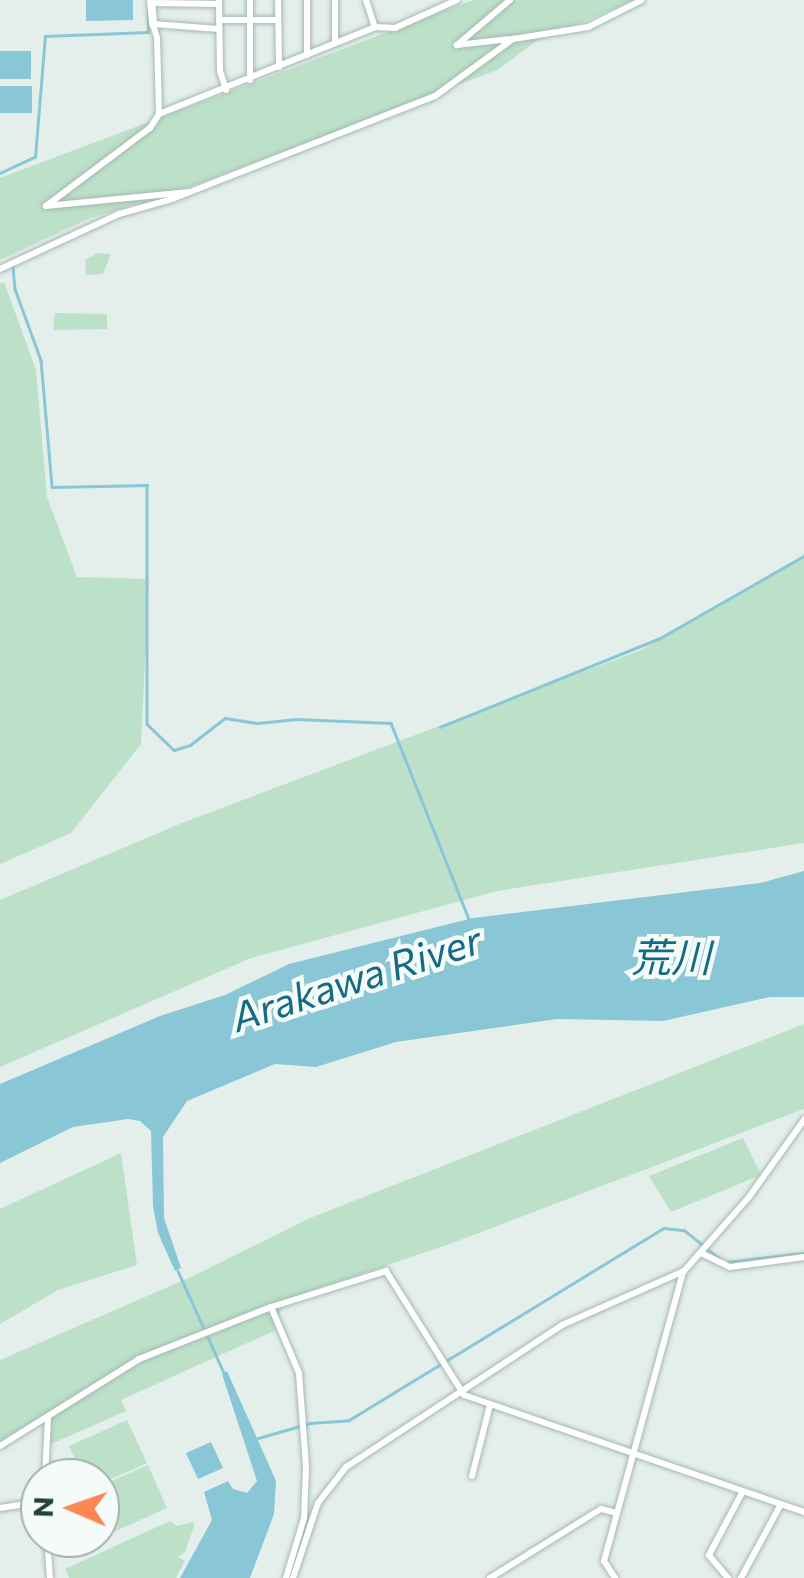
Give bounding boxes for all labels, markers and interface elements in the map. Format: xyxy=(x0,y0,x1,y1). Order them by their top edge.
water label: Arakawa River xyxy=(225,914,487,1040)
water label: 荒川 xyxy=(631,932,711,980)
north arrow xyxy=(20,1458,120,1558)
text: N xyxy=(25,1496,59,1518)

